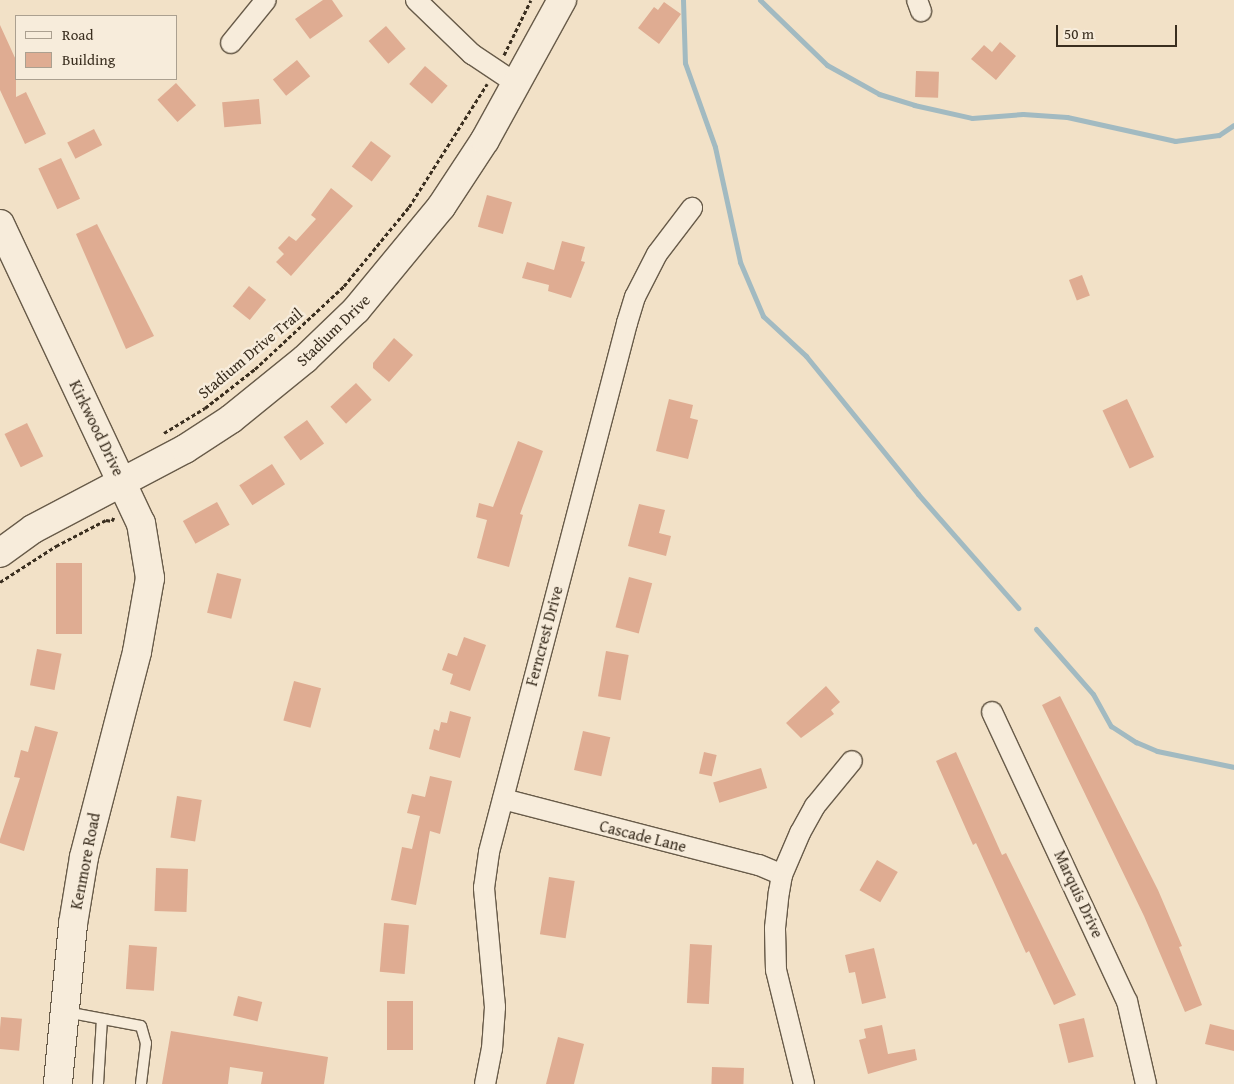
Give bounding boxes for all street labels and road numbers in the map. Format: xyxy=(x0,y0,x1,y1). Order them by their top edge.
street label: Stadium Drive xyxy=(292,290,374,370)
street label: Stadium Drive Trail xyxy=(194,304,306,402)
street label: Kirkwood Drive xyxy=(66,377,128,479)
street label: Ferncrest Drive xyxy=(521,584,567,688)
street label: Kenmore Road xyxy=(66,811,104,911)
street label: Cascade Lane xyxy=(598,816,688,856)
street label: Marquis Drive xyxy=(1050,847,1108,941)

